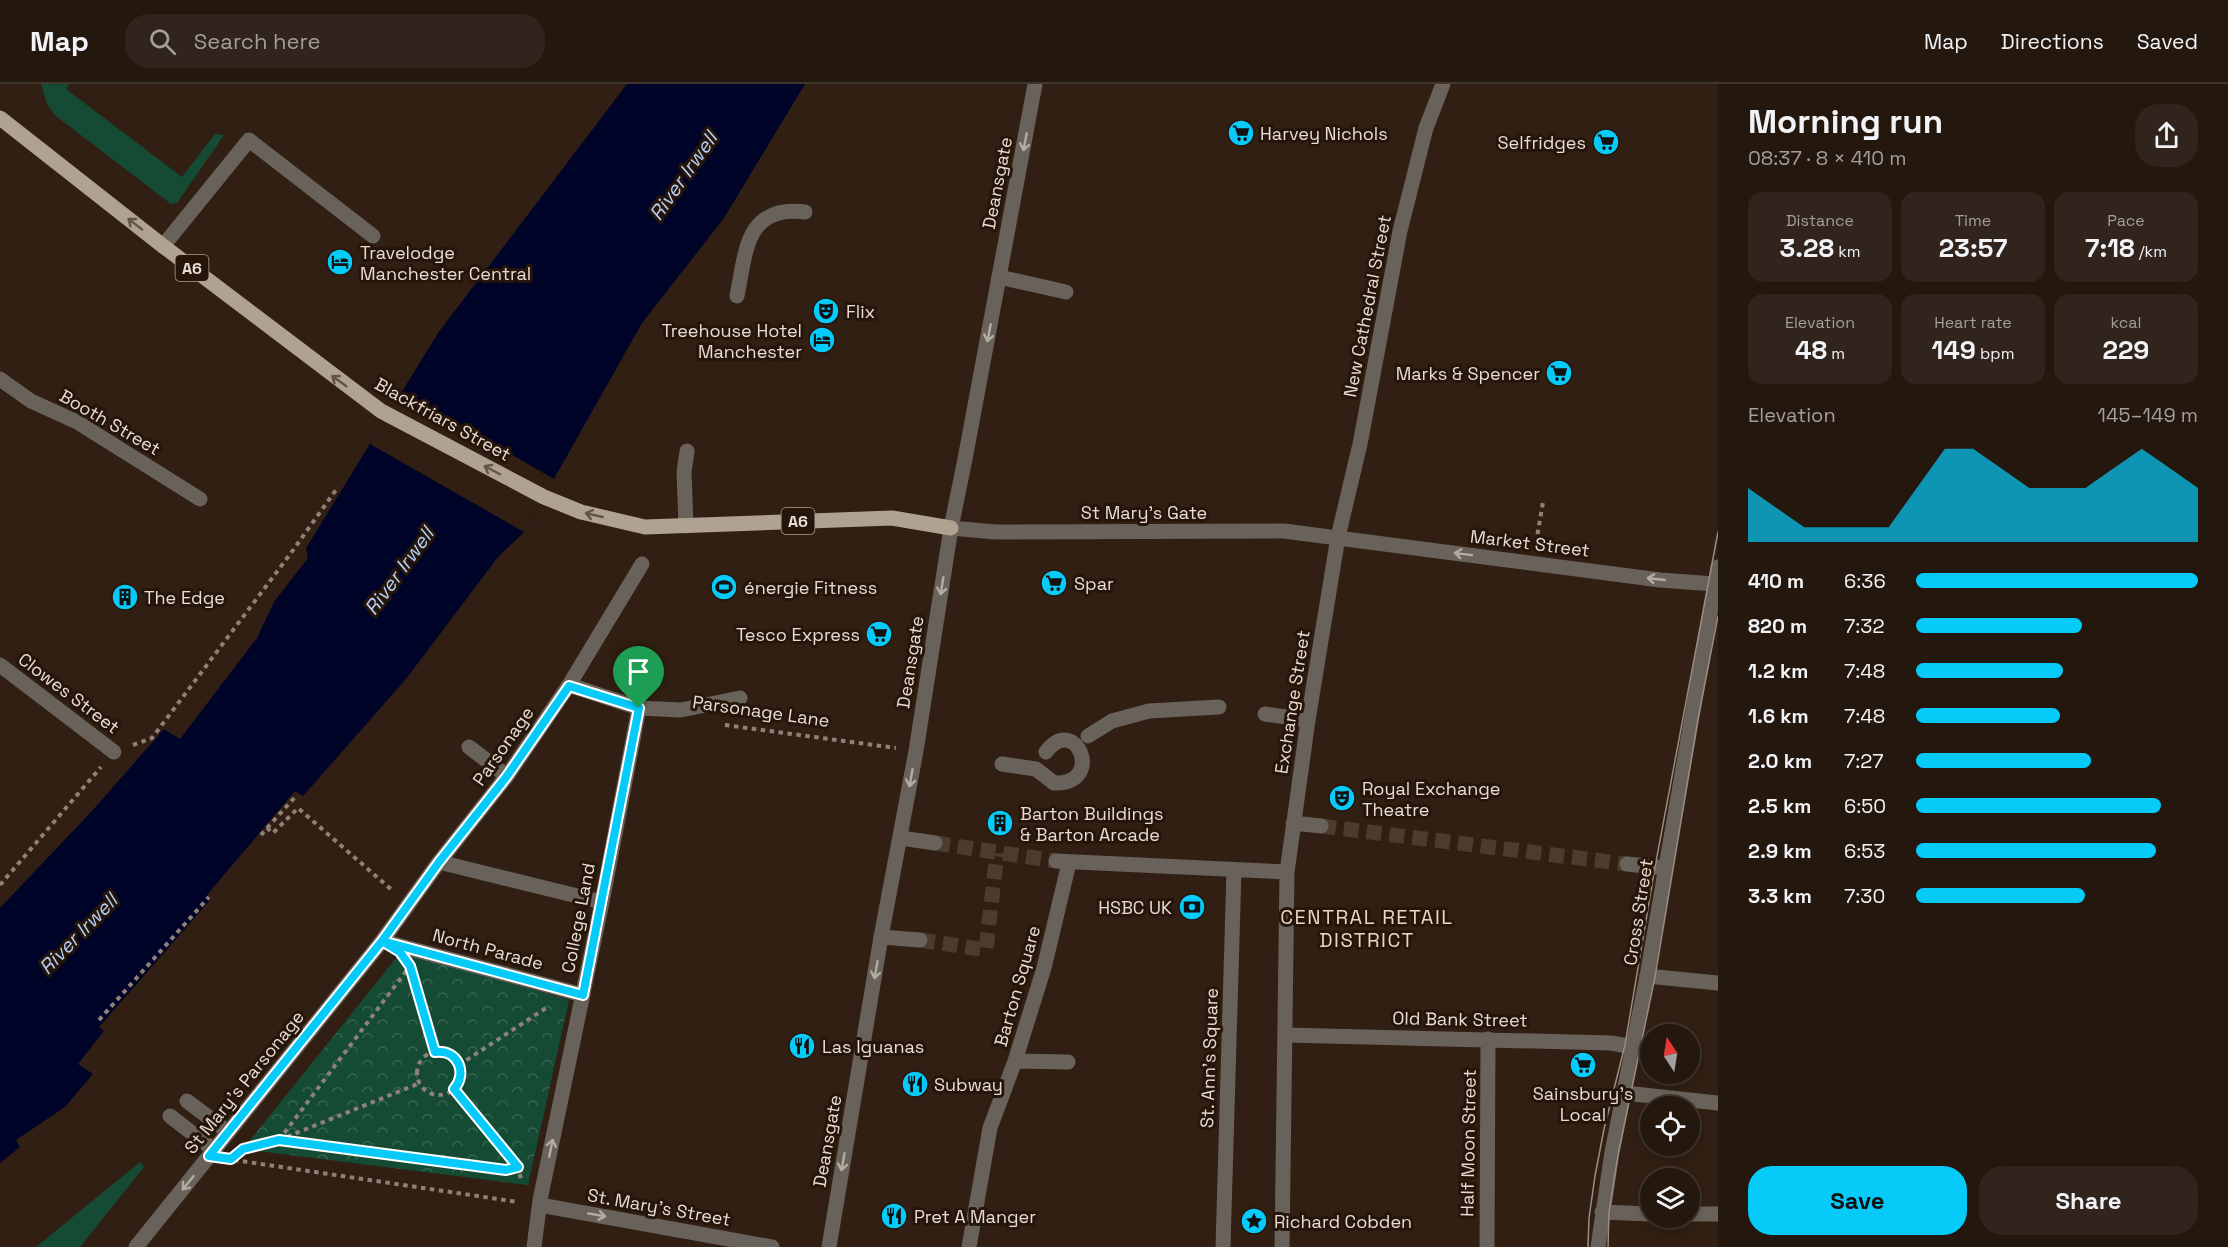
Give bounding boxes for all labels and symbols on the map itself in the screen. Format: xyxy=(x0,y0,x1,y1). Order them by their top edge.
supermarket icon: Harvey Nichols xyxy=(1226,118,1256,148)
place label: Harvey Nichols xyxy=(1260,122,1388,145)
water label: River Irwell xyxy=(643,125,724,225)
supermarket icon: Selfridges xyxy=(1591,127,1621,157)
one-way arrow xyxy=(1019,131,1030,151)
place label: Selfridges xyxy=(1497,131,1586,154)
street label: Deansgate xyxy=(977,135,1017,231)
street label: New Cathedral Street xyxy=(1338,213,1396,399)
one-way arrow xyxy=(127,217,143,230)
place label: Travelodge Manchester Central xyxy=(360,241,531,285)
hotel icon: Travelodge Manchester Central xyxy=(325,247,355,277)
road number: A6 xyxy=(176,255,208,281)
theatre icon: Flix xyxy=(811,296,841,326)
place label: Flix xyxy=(846,300,875,323)
place label: Treehouse Hotel Manchester xyxy=(661,319,802,363)
one-way arrow xyxy=(983,323,994,343)
hotel icon: Treehouse Hotel Manchester xyxy=(807,325,837,355)
supermarket icon: Marks & Spencer xyxy=(1544,358,1574,388)
place label: Marks & Spencer xyxy=(1396,362,1540,385)
street label: Blackfriars Street xyxy=(371,372,515,466)
one-way arrow xyxy=(332,374,348,387)
street label: Booth Street xyxy=(55,384,165,460)
one-way arrow xyxy=(483,463,501,475)
street label: St Mary's Gate xyxy=(1081,501,1207,524)
one-way arrow xyxy=(584,508,603,520)
road number: A6 xyxy=(782,508,814,534)
water label: River Irwell xyxy=(358,520,441,620)
street label: Market Street xyxy=(1469,524,1591,562)
one-way arrow xyxy=(1453,549,1473,560)
supermarket icon: Spar xyxy=(1039,568,1069,598)
sports icon: énergie Fitness xyxy=(709,572,739,602)
place label: Spar xyxy=(1074,572,1114,595)
one-way arrow xyxy=(1647,573,1667,584)
one-way arrow xyxy=(936,575,947,595)
place label: énergie Fitness xyxy=(744,576,877,599)
building icon: The Edge xyxy=(110,582,140,612)
place label: The Edge xyxy=(144,586,225,609)
street label: Deansgate xyxy=(891,614,929,710)
supermarket icon: Tesco Express xyxy=(864,619,894,649)
place label: Tesco Express xyxy=(736,623,860,646)
street label: Exchange Street xyxy=(1269,628,1315,776)
pin xyxy=(613,646,664,708)
street label: Clowes Street xyxy=(14,647,124,739)
street label: Parsonage Lane xyxy=(691,690,831,732)
street label: Parsonage xyxy=(467,702,539,790)
one-way arrow xyxy=(905,768,916,788)
place label: Royal Exchange Theatre xyxy=(1362,777,1501,821)
theatre icon: Royal Exchange Theatre xyxy=(1327,783,1357,813)
place label: Barton Buildings & Barton Arcade xyxy=(1020,802,1164,846)
building icon: Barton Buildings & Barton Arcade xyxy=(985,808,1015,838)
street label: Cross Street xyxy=(1618,857,1658,967)
street label: College Land xyxy=(556,861,600,975)
water label: River Irwell xyxy=(33,887,124,980)
bank icon: HSBC UK xyxy=(1177,892,1207,922)
place label: HSBC UK xyxy=(1098,896,1172,919)
district label: CENTRAL RETAIL DISTRICT xyxy=(1280,904,1454,953)
street label: North Parade xyxy=(430,923,546,975)
street label: Barton Square xyxy=(989,923,1045,1049)
one-way arrow xyxy=(870,960,881,979)
street label: St. Ann's Square xyxy=(1195,988,1223,1128)
street label: St Mary's Parsonage xyxy=(179,1006,309,1158)
street label: Old Bank Street xyxy=(1392,1006,1528,1032)
north arrow xyxy=(1640,1024,1700,1084)
restaurant icon: Las Iguanas xyxy=(787,1031,817,1061)
place label: Las Iguanas xyxy=(822,1035,924,1058)
supermarket icon: Sainsbury's Local xyxy=(1568,1050,1598,1080)
restaurant icon: Subway xyxy=(900,1069,930,1099)
street label: Half Moon Street xyxy=(1455,1069,1481,1217)
place label: Subway xyxy=(934,1073,1003,1096)
place label: Sainsbury's Local xyxy=(1533,1082,1633,1126)
street label: Deansgate xyxy=(808,1093,846,1189)
one-way arrow xyxy=(546,1139,557,1158)
one-way arrow xyxy=(837,1152,848,1172)
one-way arrow xyxy=(181,1174,194,1190)
street label: St. Mary's Street xyxy=(586,1183,732,1231)
restaurant icon: Pret A Manger xyxy=(879,1201,909,1231)
place label: Pret A Manger xyxy=(914,1205,1036,1228)
place icon: Richard Cobden xyxy=(1239,1206,1269,1236)
one-way arrow xyxy=(587,1210,606,1221)
place label: Richard Cobden xyxy=(1274,1210,1412,1233)

